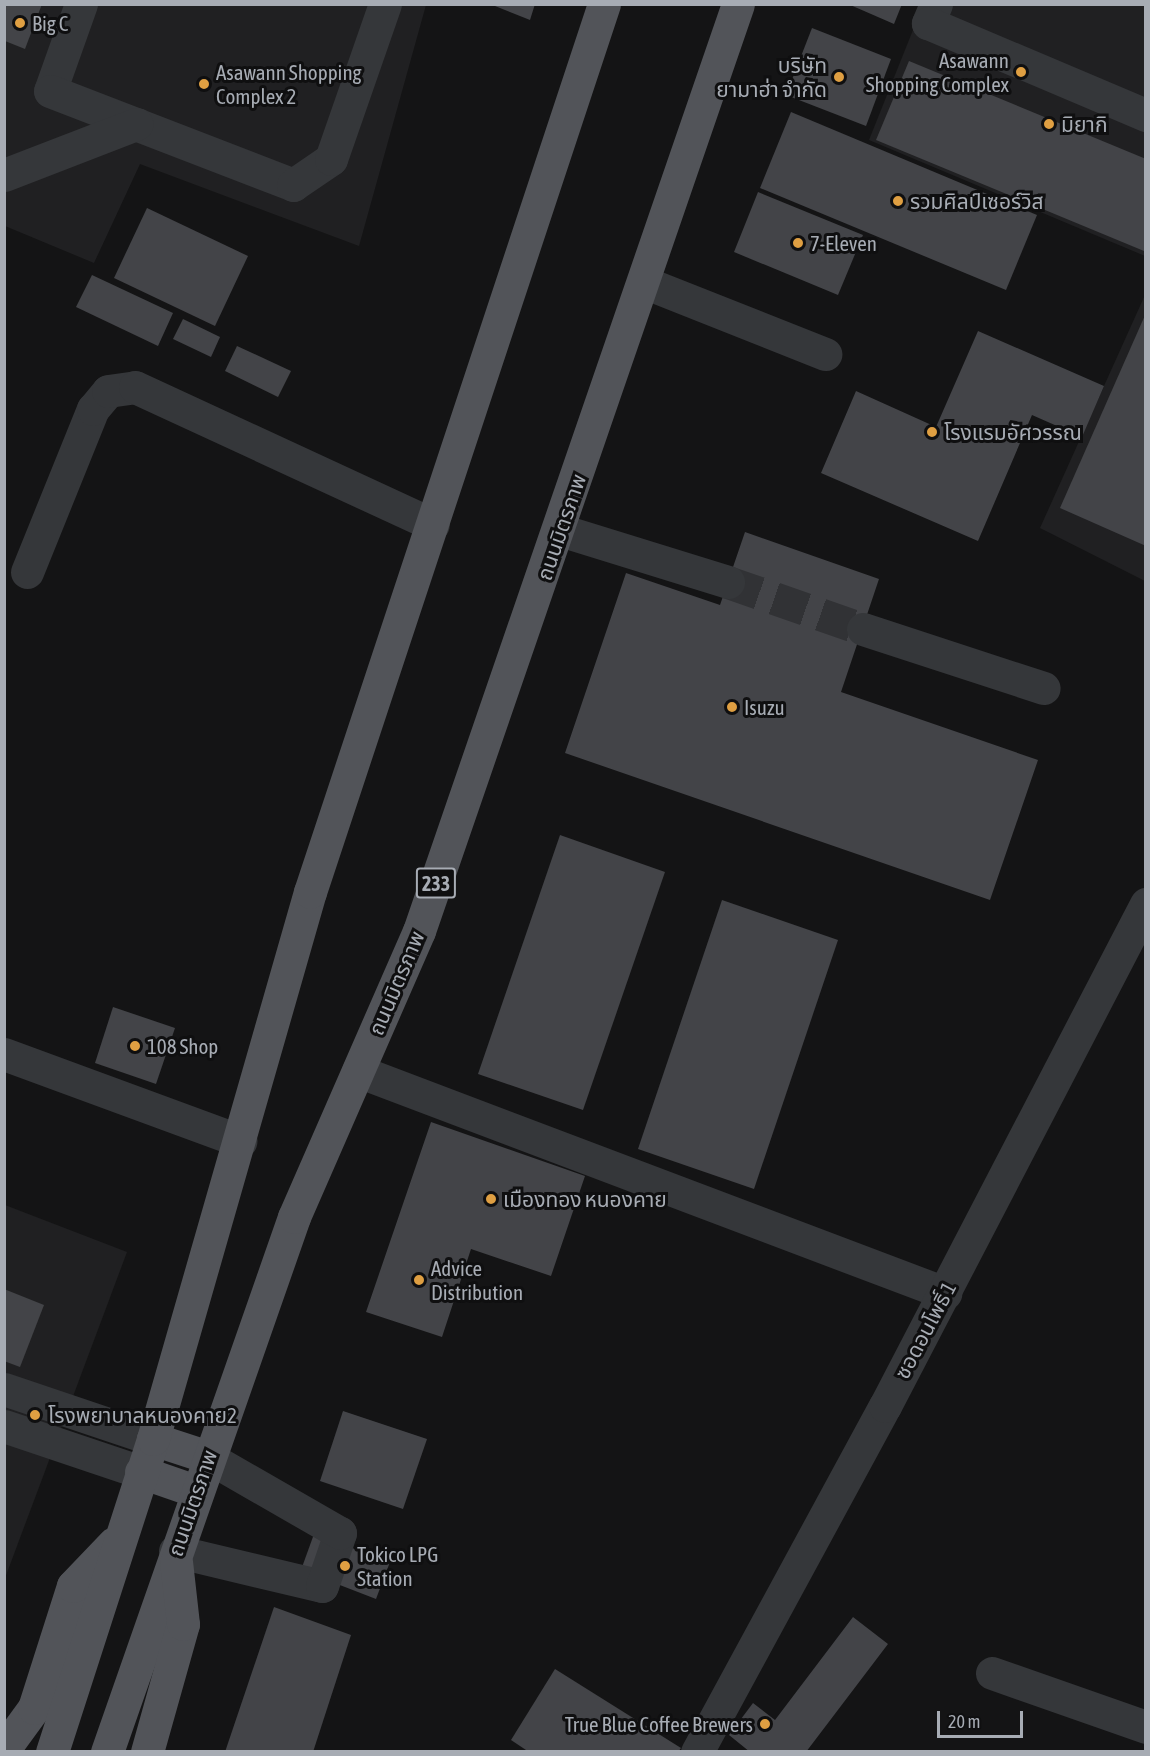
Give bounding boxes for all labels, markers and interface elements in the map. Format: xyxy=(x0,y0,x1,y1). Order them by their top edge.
place label: Big C xyxy=(32,10,68,36)
marker: Big C xyxy=(13,16,27,30)
place label: Asawann Shopping Complex xyxy=(866,47,1009,97)
place label: บริษัท ยามาฮ่า จำกัด xyxy=(716,52,827,102)
place label: Asawann Shopping Complex 2 xyxy=(216,59,362,109)
marker: Asawann Shopping Complex xyxy=(1014,65,1028,79)
marker: บริษัท ยามาฮ่า จำกัด xyxy=(832,70,846,84)
marker: Asawann Shopping Complex 2 xyxy=(197,77,211,91)
place label: มิยากิ xyxy=(1061,111,1107,137)
marker: มิยากิ xyxy=(1042,117,1056,131)
place label: รวมศิลป์เซอร์วิส xyxy=(910,188,1044,214)
marker: รวมศิลป์เซอร์วิส xyxy=(891,194,905,208)
place label: 7-Eleven xyxy=(810,230,877,256)
marker: 7-Eleven xyxy=(791,236,805,250)
place label: โรงแรมอัศวรรณ xyxy=(944,419,1082,445)
marker: โรงแรมอัศวรรณ xyxy=(925,425,939,439)
street label: ถนนมิตรภาพ xyxy=(531,471,591,583)
place label: Isuzu xyxy=(744,694,785,720)
marker: Isuzu xyxy=(725,700,739,714)
road number: 233 xyxy=(415,866,457,900)
street label: ถนนมิตรภาพ xyxy=(363,927,429,1039)
place label: 108 Shop xyxy=(147,1033,218,1059)
marker: 108 Shop xyxy=(128,1039,142,1053)
place label: เมืองทอง หนองคาย xyxy=(503,1186,667,1212)
marker: เมืองทอง หนองคาย xyxy=(484,1192,498,1206)
place label: Advice Distribution xyxy=(431,1255,523,1305)
marker: Advice Distribution xyxy=(412,1273,426,1287)
street label: ซอดอนโพธิ์ 1 xyxy=(889,1277,961,1383)
place label: โรงพยาบาลหนองคาย2 xyxy=(48,1402,237,1428)
marker: โรงพยาบาลหนองคาย2 xyxy=(26,1406,44,1424)
street label: ถนนมิตรภาพ xyxy=(162,1447,222,1559)
place label: Tokico LPG Station xyxy=(357,1541,438,1591)
marker: Tokico LPG Station xyxy=(338,1559,352,1573)
scale bar xyxy=(940,1699,1026,1737)
place label: True Blue Coffee Brewers xyxy=(565,1711,753,1737)
text: 20 m xyxy=(948,1711,980,1732)
marker: True Blue Coffee Brewers xyxy=(758,1717,772,1731)

